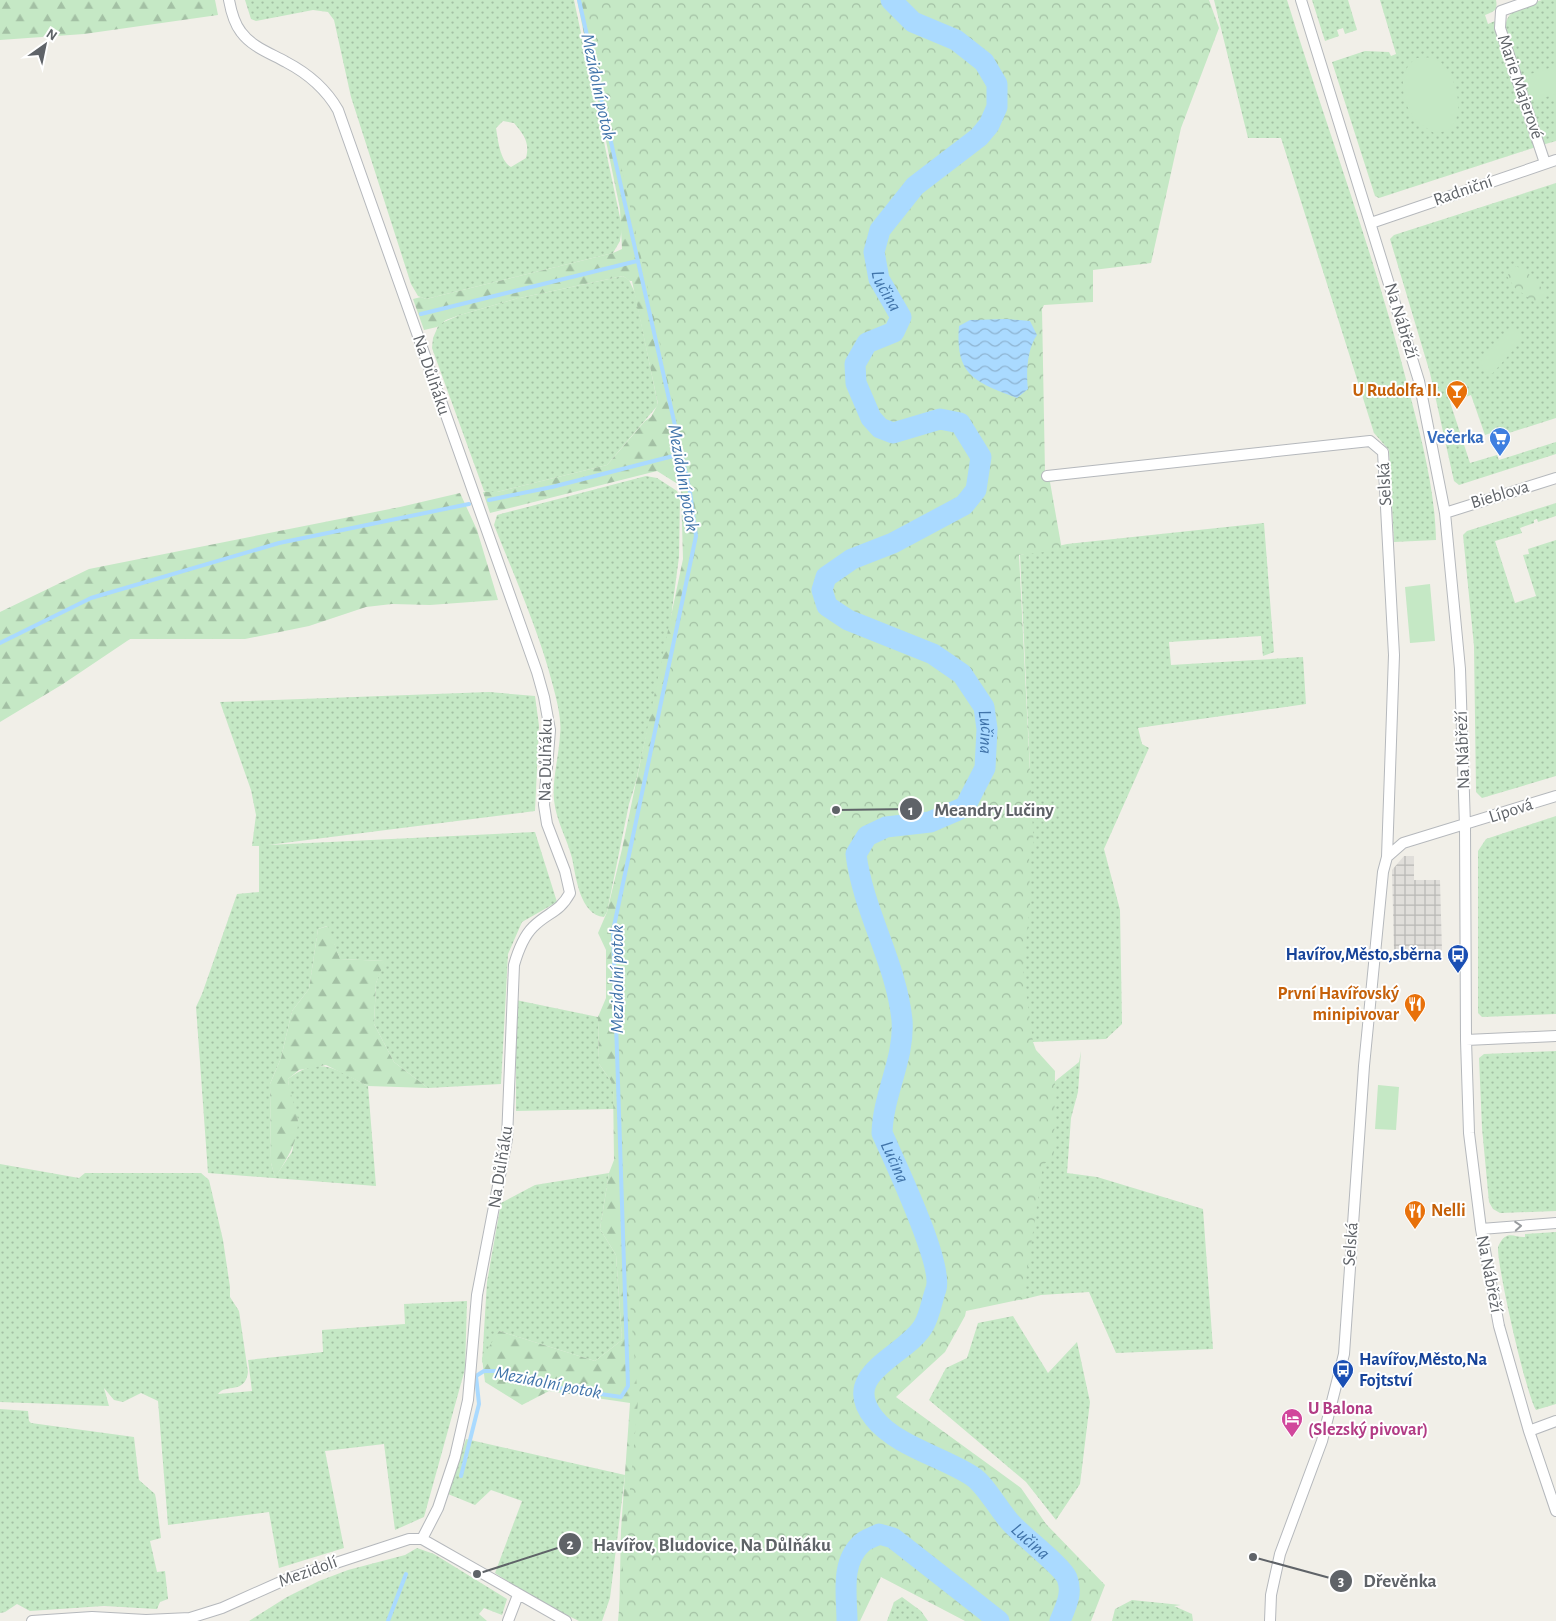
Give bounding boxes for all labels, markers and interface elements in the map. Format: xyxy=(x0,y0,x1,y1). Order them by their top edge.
north arrow xyxy=(20,20,70,70)
text: N xyxy=(44,26,59,43)
water label: Mezidolní potok xyxy=(577,32,619,142)
street label: Marie Majerové xyxy=(1494,33,1546,141)
street label: Radniční xyxy=(1431,172,1496,209)
water label: Lučina xyxy=(868,269,905,315)
street label: Na Nábřeží xyxy=(1381,281,1421,362)
street label: Na Důlňáku xyxy=(409,333,453,417)
bar icon: U Rudolfa II. xyxy=(1445,379,1469,410)
place label: U Rudolfa II. xyxy=(1353,382,1441,400)
water label: Mezidolní potok xyxy=(664,423,702,533)
supermarket icon: Večerka xyxy=(1488,426,1512,457)
place label: Večerka xyxy=(1427,429,1484,447)
street label: Selská xyxy=(1375,462,1395,506)
street label: Bieblova xyxy=(1469,478,1531,512)
water label: Lučina xyxy=(975,709,997,755)
street label: Na Nábřeží xyxy=(1453,710,1473,790)
street label: Na Důlňáku xyxy=(536,718,556,802)
callout: Meandry Lučiny xyxy=(899,792,1063,826)
street label: Lípová xyxy=(1487,795,1535,827)
text: Meandry Lučiny xyxy=(934,801,1054,820)
text: 1 xyxy=(908,803,914,818)
water label: Mezidolní potok xyxy=(608,925,627,1033)
bus stop icon: Havířov,Město,sběrna xyxy=(1446,943,1470,974)
place label: Havířov,Město,sběrna xyxy=(1286,946,1442,964)
place label: První Havířovský minipivovar xyxy=(1278,985,1400,1024)
restaurant icon: První Havířovský minipivovar xyxy=(1403,992,1427,1023)
street label: Na Důlňáku xyxy=(486,1124,516,1210)
water label: Lučina xyxy=(877,1138,913,1186)
restaurant icon: Nelli xyxy=(1403,1199,1427,1230)
place label: Nelli xyxy=(1431,1202,1466,1220)
one-way arrow xyxy=(1515,1220,1523,1231)
street label: Selská xyxy=(1340,1222,1362,1266)
street label: Na Nábřeží xyxy=(1473,1234,1505,1315)
place label: Havířov,Město,Na Fojtství xyxy=(1359,1351,1487,1390)
bus stop icon: Havířov,Město,Na Fojtství xyxy=(1331,1358,1355,1389)
water label: Mezidolní potok xyxy=(493,1363,603,1403)
place label: U Balona (Slezský pivovar) xyxy=(1308,1400,1428,1439)
hotel icon: U Balona (Slezský pivovar) xyxy=(1280,1407,1304,1438)
water label: Lučina xyxy=(1007,1519,1053,1563)
callout: Havířov, Bludovice, Na Důlňáku xyxy=(558,1527,841,1561)
text: Havířov, Bludovice, Na Důlňáku xyxy=(593,1536,831,1555)
text: 2 xyxy=(566,1537,574,1552)
street label: Mezidolí xyxy=(276,1553,340,1591)
callout: Dřevěnka xyxy=(1328,1564,1447,1598)
text: Dřevěnka xyxy=(1363,1572,1437,1591)
text: 3 xyxy=(1338,1574,1344,1589)

